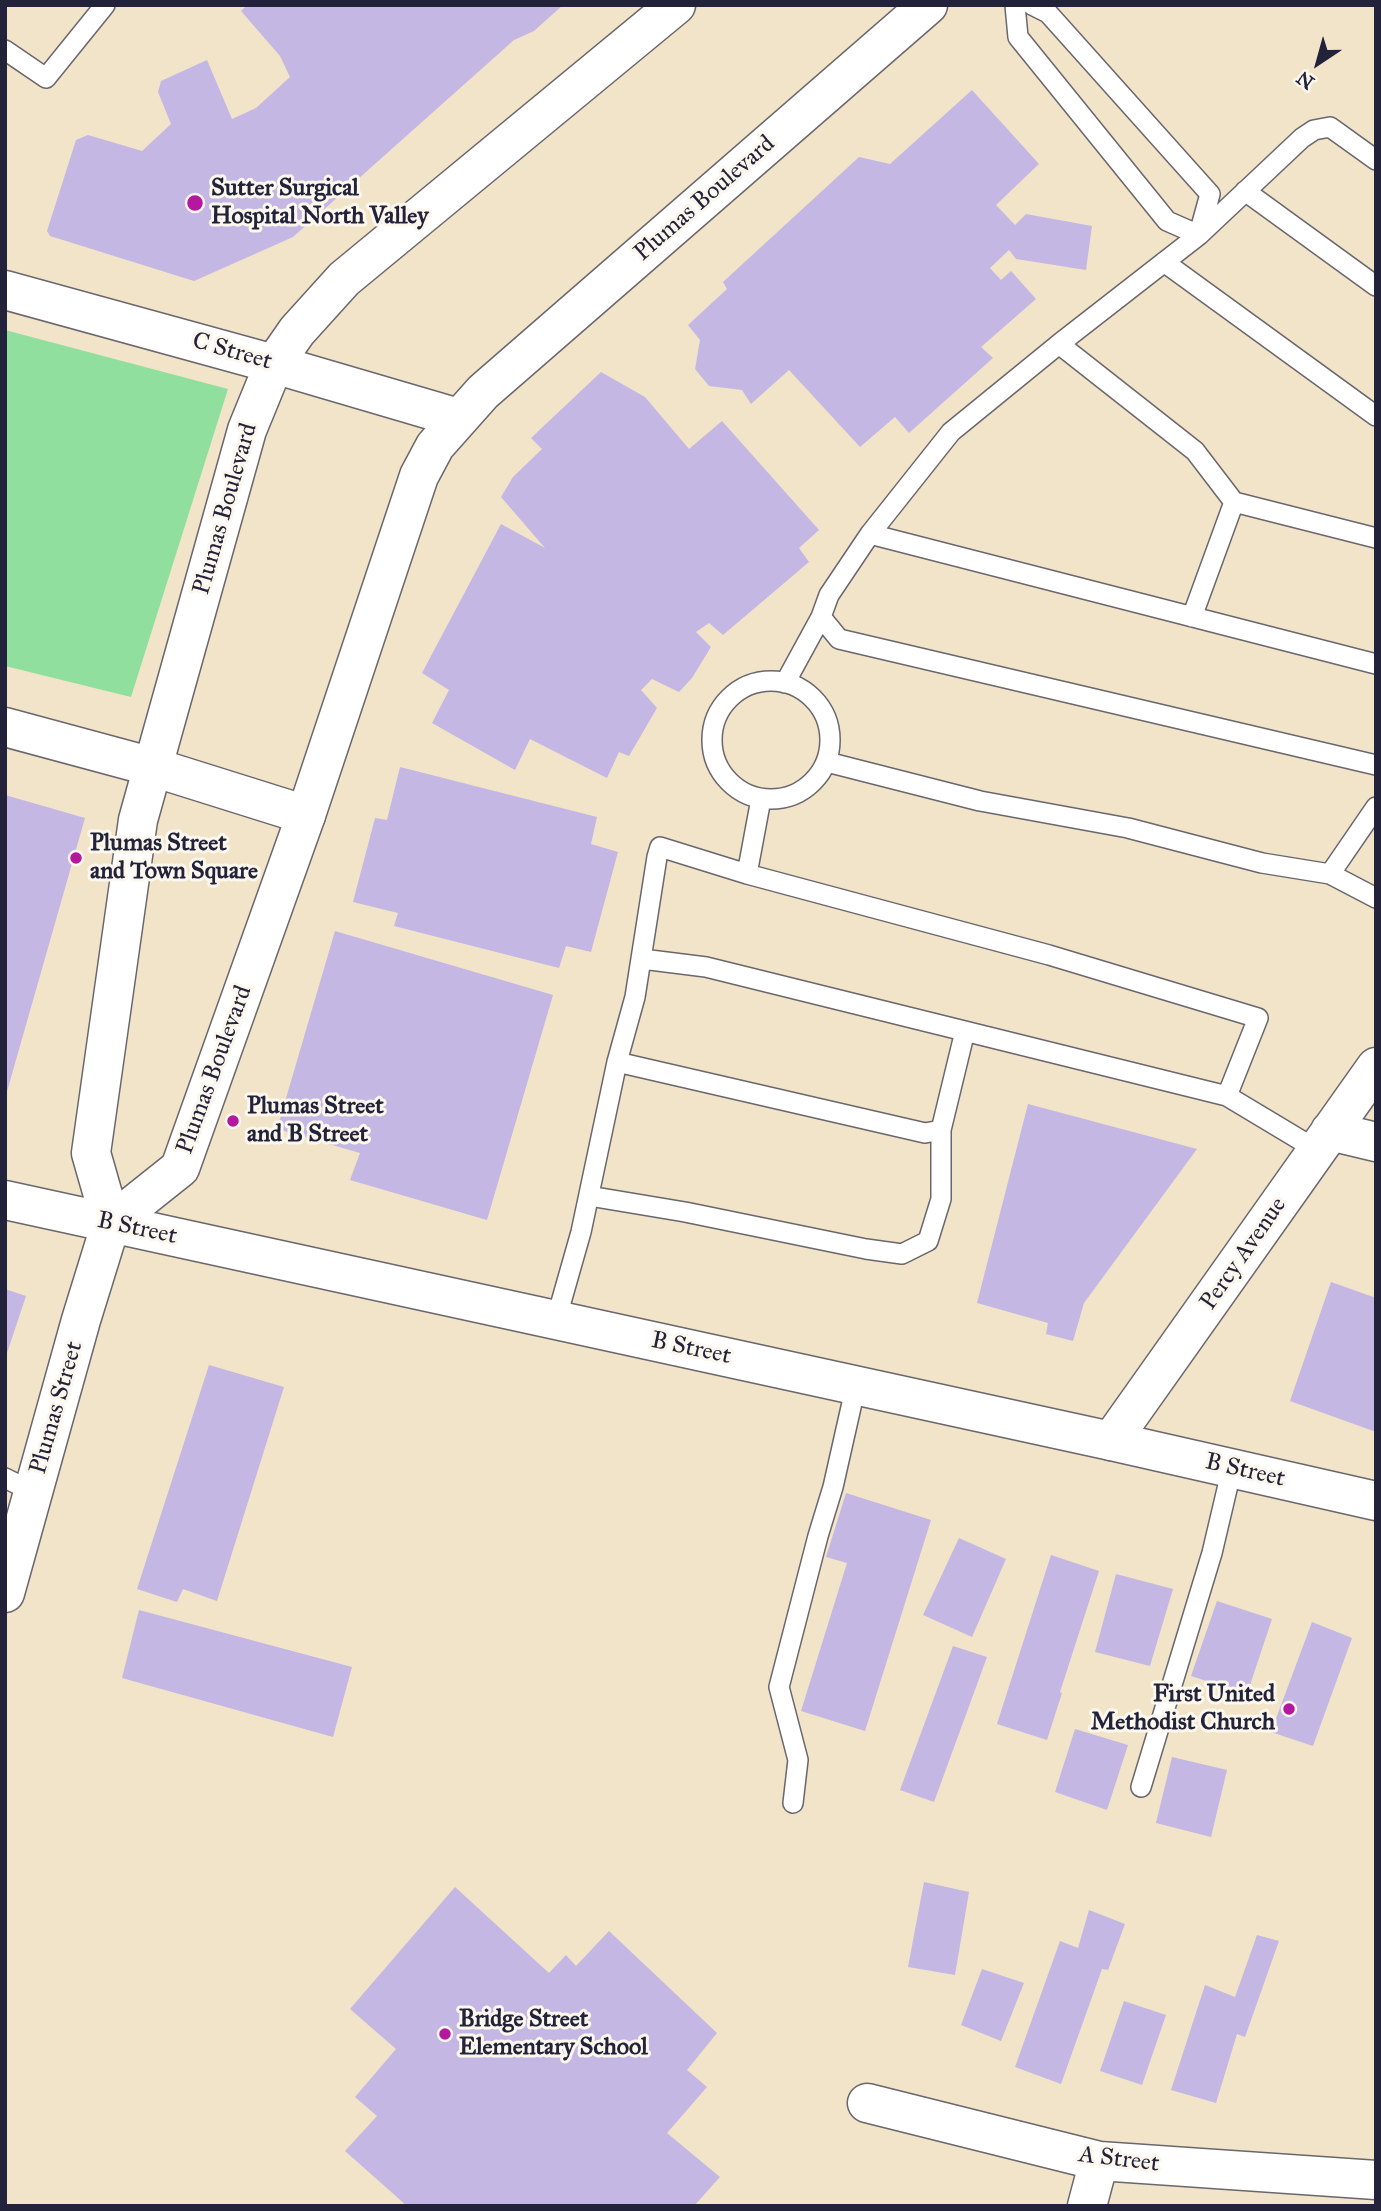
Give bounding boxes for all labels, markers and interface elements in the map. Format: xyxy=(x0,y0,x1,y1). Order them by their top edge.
north arrow xyxy=(1283,28,1353,98)
text: N xyxy=(1292,66,1319,94)
street label: Plumas Boulevard xyxy=(629,130,781,268)
place label: Sutter Surgical Hospital North Valley xyxy=(211,175,428,231)
marker: Sutter Surgical Hospital North Valley xyxy=(185,193,205,213)
street label: C Street xyxy=(189,327,275,377)
street label: Plumas Boulevard xyxy=(188,420,264,598)
place label: Plumas Street and Town Square xyxy=(90,830,258,886)
marker: Plumas Street and Town Square xyxy=(68,850,84,866)
street label: Plumas Boulevard xyxy=(171,982,259,1158)
place label: Plumas Street and B Street xyxy=(247,1093,384,1149)
marker: Plumas Street and B Street xyxy=(225,1113,241,1129)
street label: Percy Avenue xyxy=(1195,1192,1293,1316)
street label: B Street xyxy=(95,1207,179,1251)
street label: B Street xyxy=(649,1327,733,1371)
street label: Plumas Street xyxy=(24,1338,90,1478)
street label: B Street xyxy=(1202,1448,1288,1494)
place label: First United Methodist Church xyxy=(1091,1681,1275,1737)
marker: First United Methodist Church xyxy=(1281,1701,1297,1717)
place label: Bridge Street Elementary School xyxy=(459,2006,648,2062)
marker: Bridge Street Elementary School xyxy=(437,2026,453,2042)
street label: A Street xyxy=(1077,2141,1161,2179)

